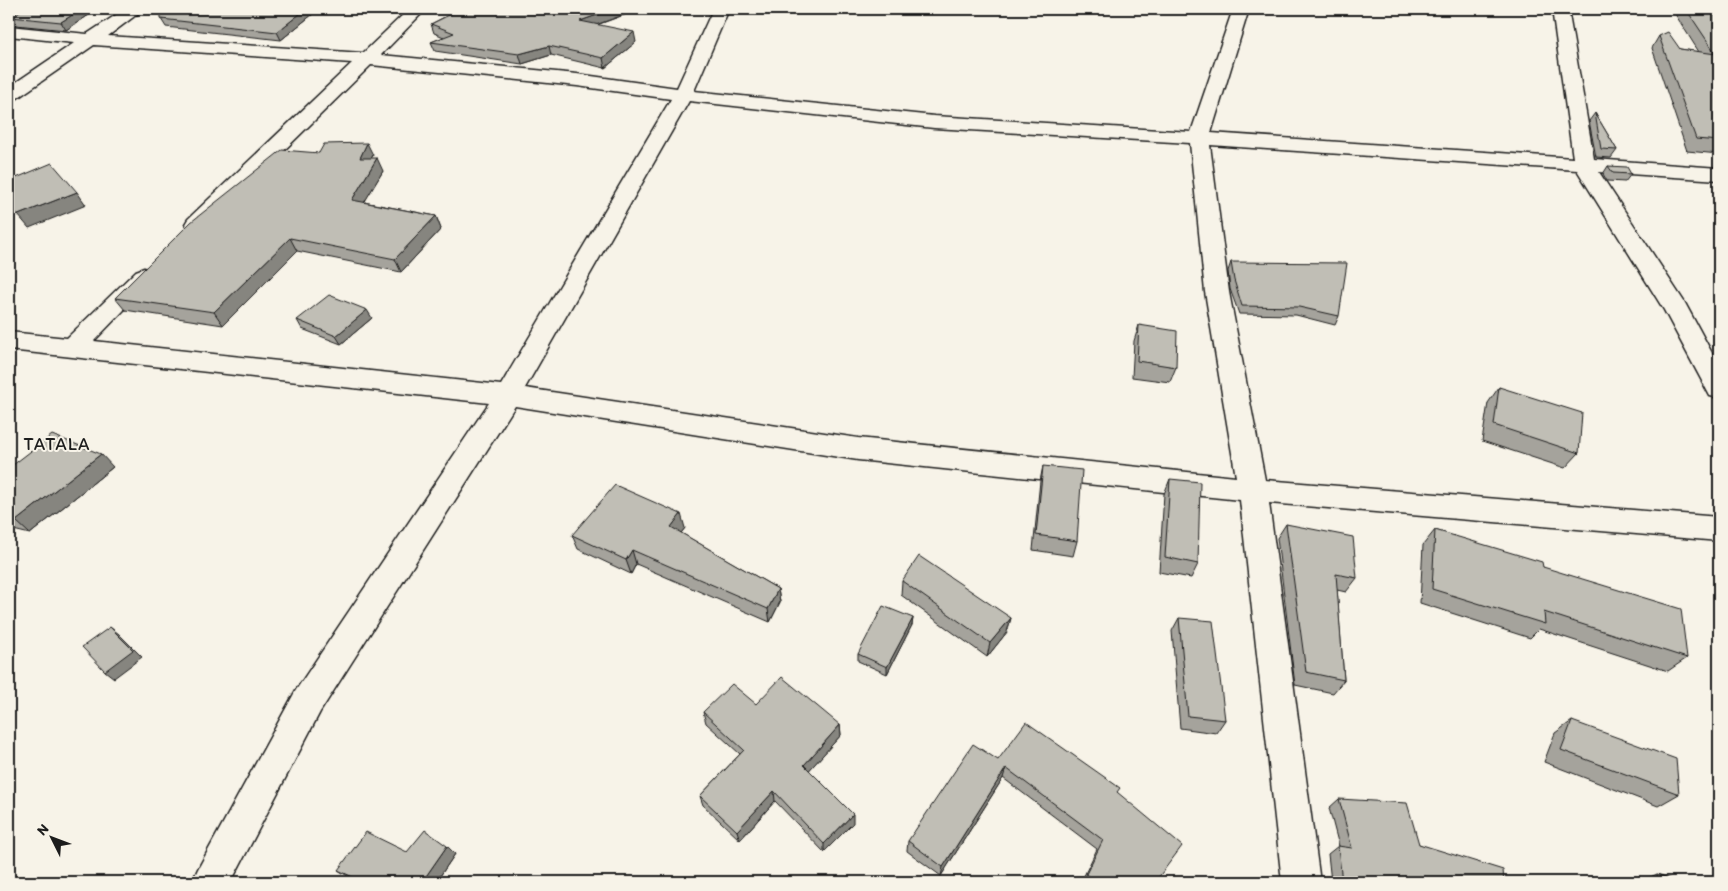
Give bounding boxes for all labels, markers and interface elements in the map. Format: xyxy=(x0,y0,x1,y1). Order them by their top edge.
district label: TATALA xyxy=(24,433,90,455)
north arrow xyxy=(28,814,78,864)
text: N xyxy=(33,820,52,839)

